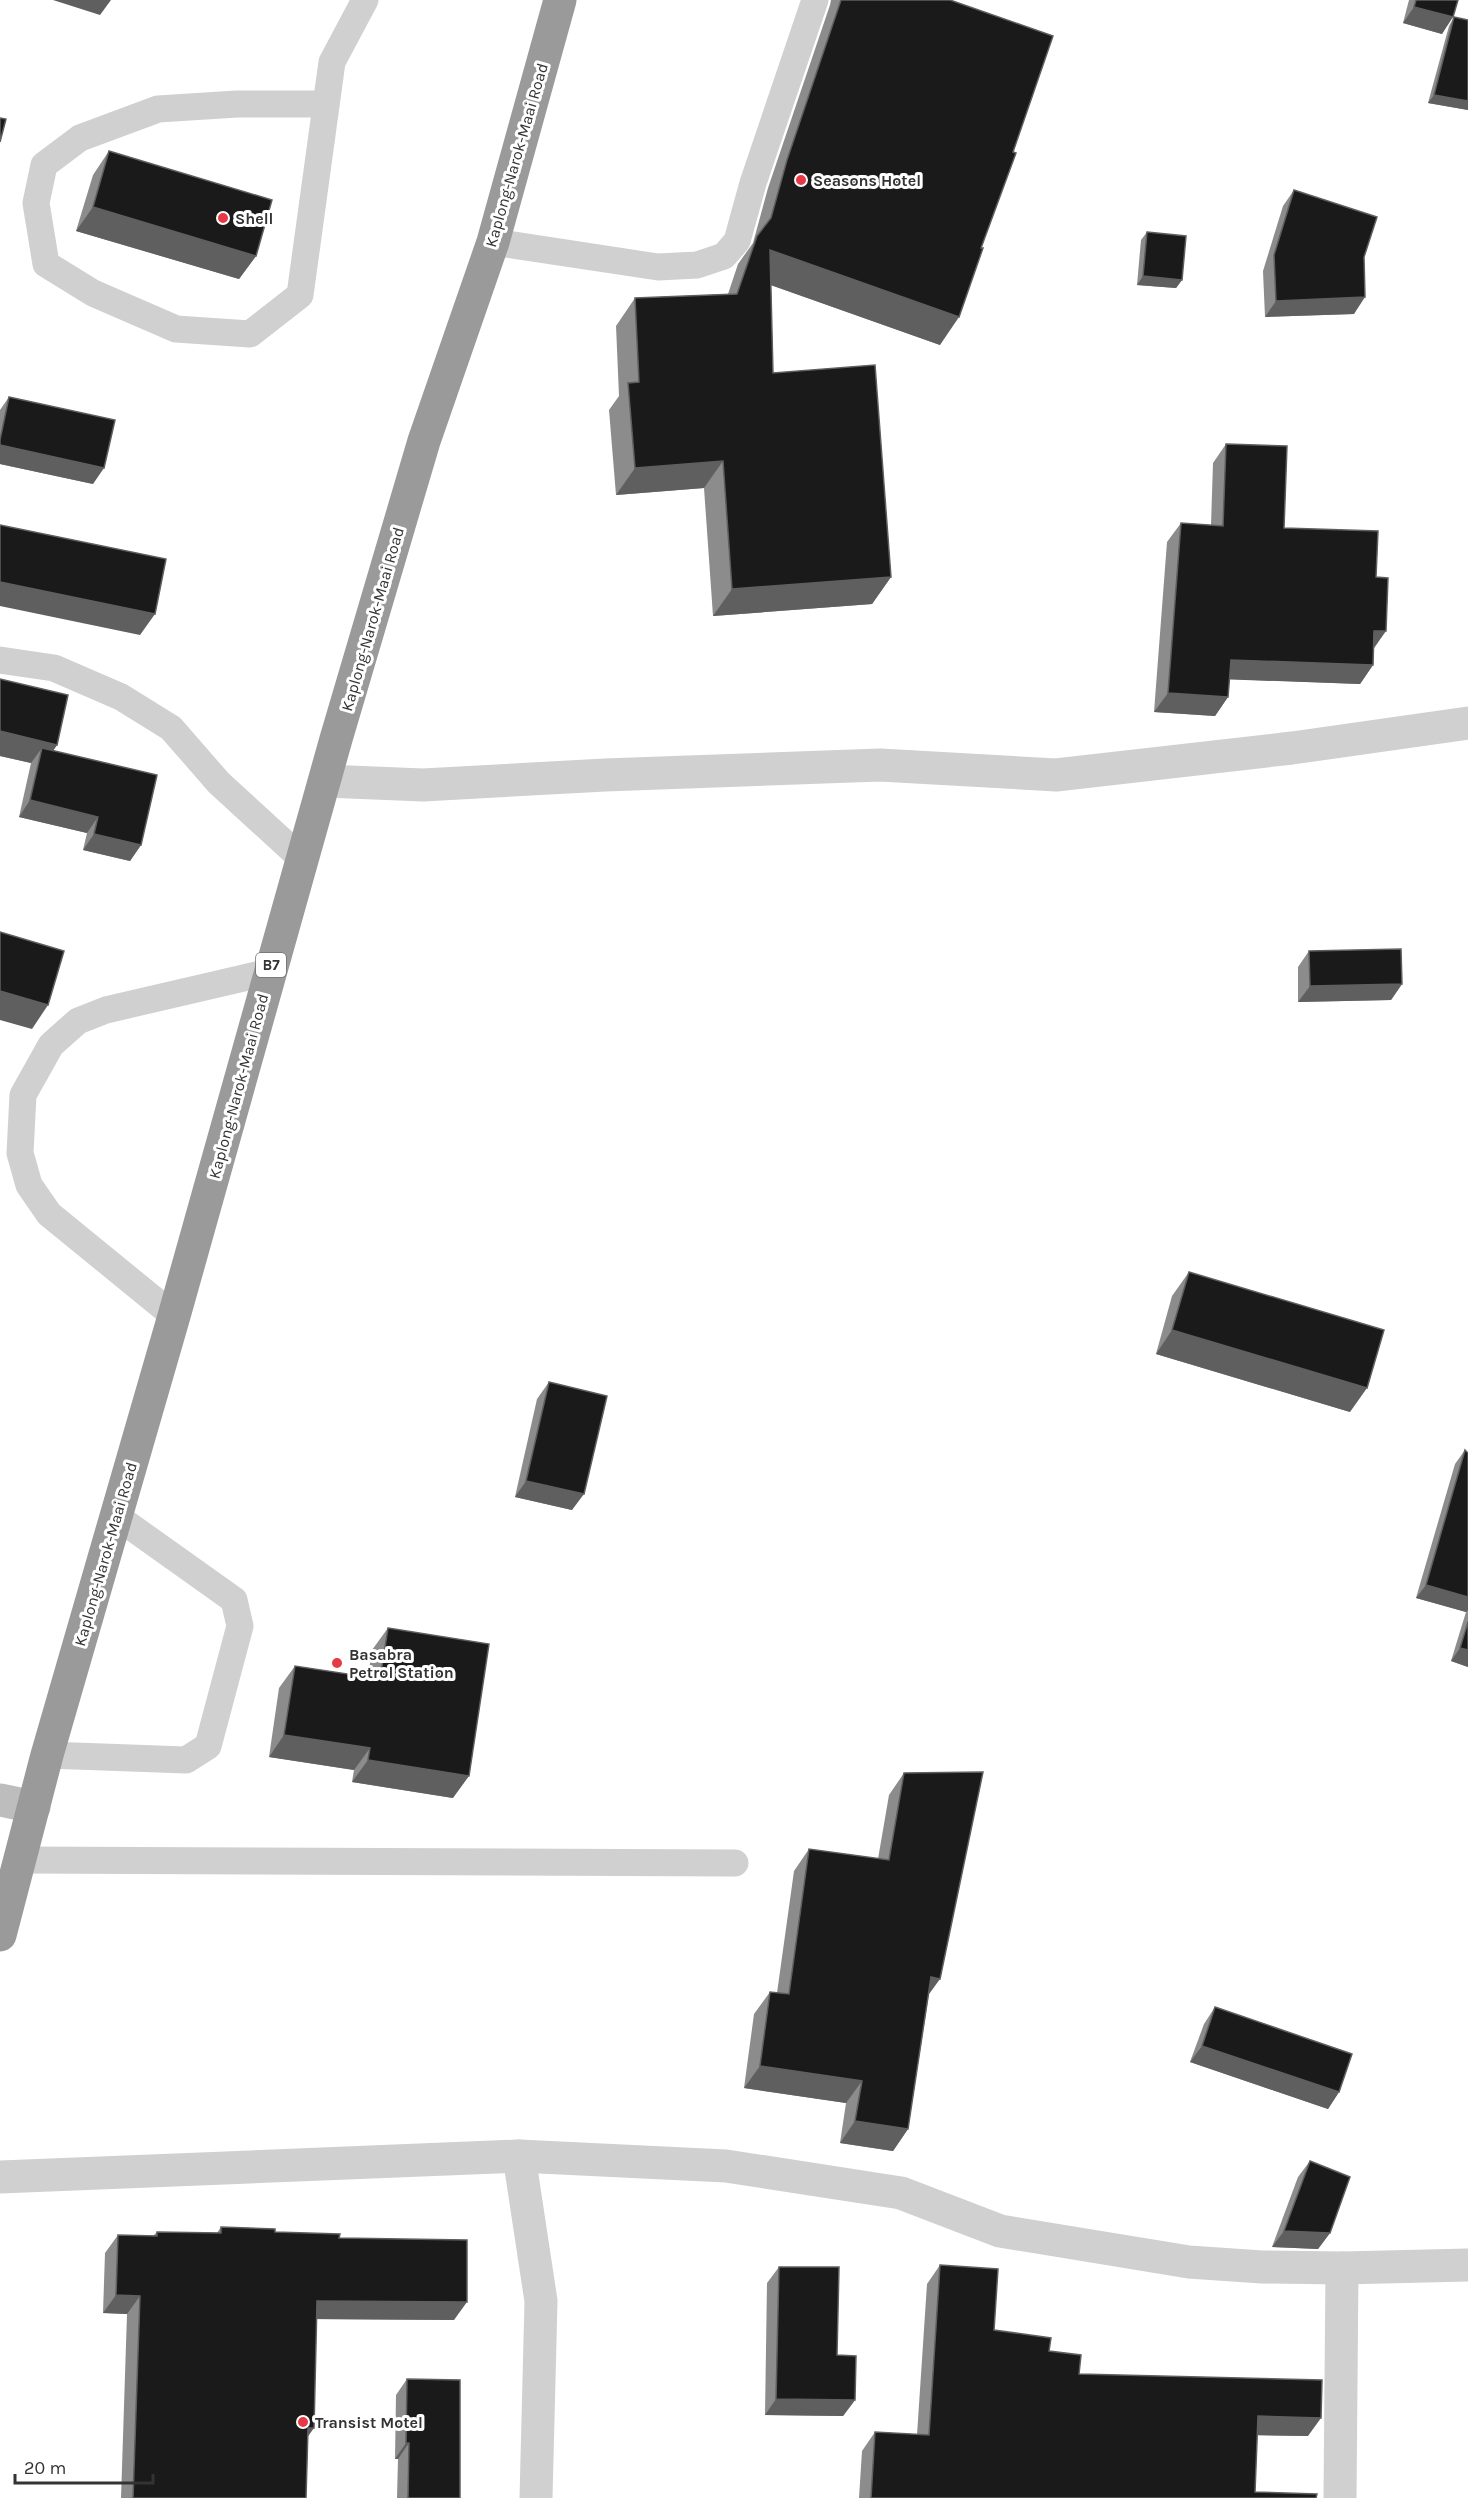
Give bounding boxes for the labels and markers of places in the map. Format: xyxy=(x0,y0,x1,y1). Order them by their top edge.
place label: Seasons Hotel xyxy=(813,171,921,190)
marker: Seasons Hotel xyxy=(794,173,808,187)
place label: Shell xyxy=(235,209,273,228)
marker: Shell xyxy=(216,211,230,225)
place label: Basabra Petrol Station xyxy=(349,1645,454,1682)
marker: Basabra Petrol Station xyxy=(330,1656,344,1670)
place label: Transist Motel xyxy=(315,2413,423,2432)
marker: Transist Motel xyxy=(296,2415,310,2429)

